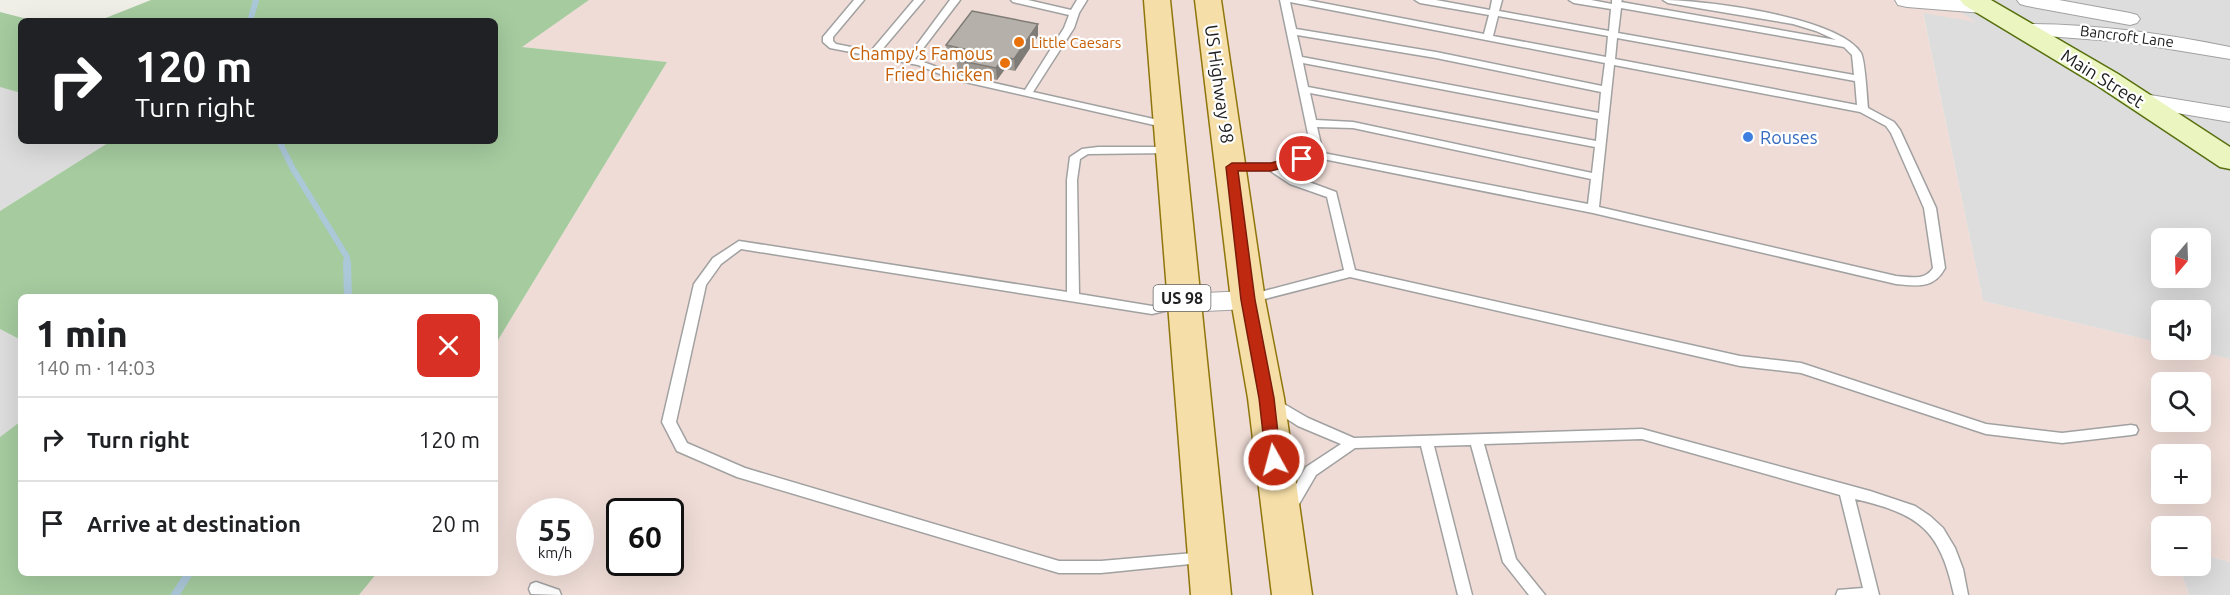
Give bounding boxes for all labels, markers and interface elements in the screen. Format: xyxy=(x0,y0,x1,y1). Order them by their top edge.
street label: Bancroft Lane xyxy=(2079,22,2175,50)
street label: US Highway 98 xyxy=(1202,23,1238,145)
place label: Little Caesars xyxy=(1031,34,1121,51)
marker: Little Caesars xyxy=(1012,35,1026,49)
icon: right xyxy=(36,42,114,120)
text: 120 m xyxy=(135,43,252,90)
place label: Champy's Famous Fried Chicken xyxy=(849,43,993,84)
street label: Main Street xyxy=(2058,45,2148,111)
marker: Champy's Famous Fried Chicken xyxy=(998,56,1012,70)
text: Turn right xyxy=(135,92,255,122)
place label: Rouses xyxy=(1760,127,1818,147)
marker: Rouses xyxy=(1741,130,1755,144)
pin xyxy=(1276,133,1327,184)
icon: arrive xyxy=(1285,142,1318,175)
north arrow xyxy=(2151,228,2211,288)
map controls xyxy=(2151,228,2211,576)
road number: US 98 xyxy=(1154,285,1210,311)
button: sound xyxy=(2151,300,2211,360)
text: 1 min xyxy=(36,313,128,354)
button: close xyxy=(417,314,480,377)
text: 140 m · 14:03 xyxy=(36,356,156,379)
button: search xyxy=(2151,372,2211,432)
icon: right xyxy=(36,423,69,456)
text: Turn right xyxy=(87,427,189,452)
text: 120 m xyxy=(419,427,480,452)
position arrow xyxy=(1242,428,1306,492)
button: + xyxy=(2151,444,2211,504)
speed limit sign: 60 xyxy=(606,498,684,576)
icon: arrive xyxy=(36,507,69,540)
text: Arrive at destination xyxy=(87,511,301,536)
text: 20 m xyxy=(431,511,480,536)
text: 55 xyxy=(538,513,572,547)
button: − xyxy=(2151,516,2211,576)
text: km/h xyxy=(538,544,572,561)

